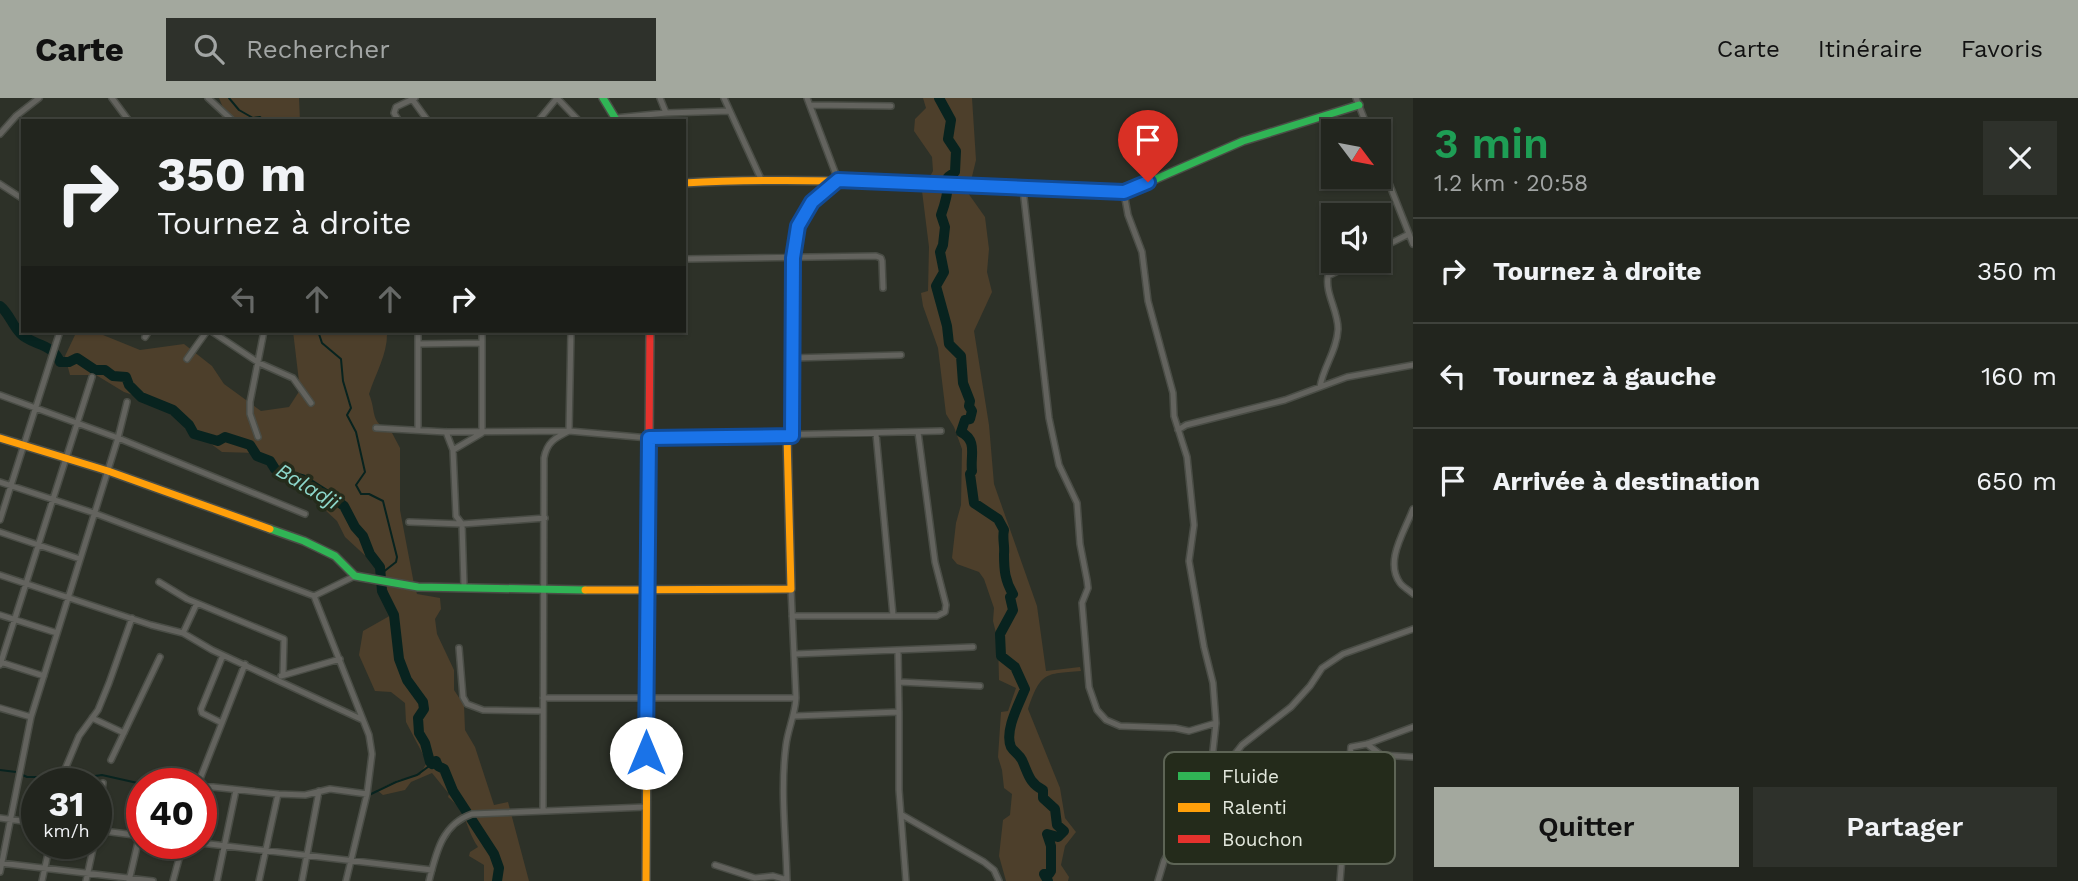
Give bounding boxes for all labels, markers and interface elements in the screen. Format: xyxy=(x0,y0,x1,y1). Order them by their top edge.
search box xyxy=(166,18,656,81)
text: Carte xyxy=(35,30,124,69)
icon: search xyxy=(190,30,228,68)
text: Rechercher xyxy=(246,34,390,64)
text: Carte xyxy=(1717,35,1780,63)
text: Itinéraire xyxy=(1818,35,1923,63)
text: Favoris xyxy=(1961,35,2043,63)
pin xyxy=(1118,110,1178,182)
north arrow xyxy=(1321,119,1391,189)
map controls xyxy=(1321,119,1391,273)
text: 3 min xyxy=(1434,119,1549,168)
icon: arrive xyxy=(1129,121,1167,159)
button: close xyxy=(1983,121,2057,195)
text: 350 m xyxy=(157,145,306,203)
icon: right xyxy=(42,147,133,238)
text: 1.2 km · 20:58 xyxy=(1434,170,1588,197)
button: sound xyxy=(1321,203,1391,273)
text: Tournez à droite xyxy=(157,204,412,242)
icon: right xyxy=(1434,252,1472,290)
text: Tournez à droite xyxy=(1493,256,1702,286)
text: 350 m xyxy=(1977,256,2057,286)
icon: left xyxy=(225,280,263,318)
icon: ahead xyxy=(298,280,336,318)
icon: ahead xyxy=(371,280,409,318)
icon: right xyxy=(444,280,482,318)
icon: left xyxy=(1434,357,1472,395)
text: Tournez à gauche xyxy=(1493,361,1716,391)
text: 160 m xyxy=(1981,361,2057,391)
water label: Baladji xyxy=(272,457,345,515)
icon: arrive xyxy=(1434,462,1472,500)
text: Arrivée à destination xyxy=(1493,466,1760,496)
text: 650 m xyxy=(1976,466,2057,496)
position arrow xyxy=(609,716,683,790)
legend xyxy=(1164,752,1395,864)
text: Fluide xyxy=(1222,765,1279,788)
speed limit sign: 40 xyxy=(126,768,217,859)
text: 31 xyxy=(49,783,84,825)
button: Quitter xyxy=(1434,787,1739,867)
button: Partager xyxy=(1753,787,2057,867)
text: Ralenti xyxy=(1222,796,1287,819)
text: km/h xyxy=(43,820,90,841)
text: Bouchon xyxy=(1222,828,1303,851)

